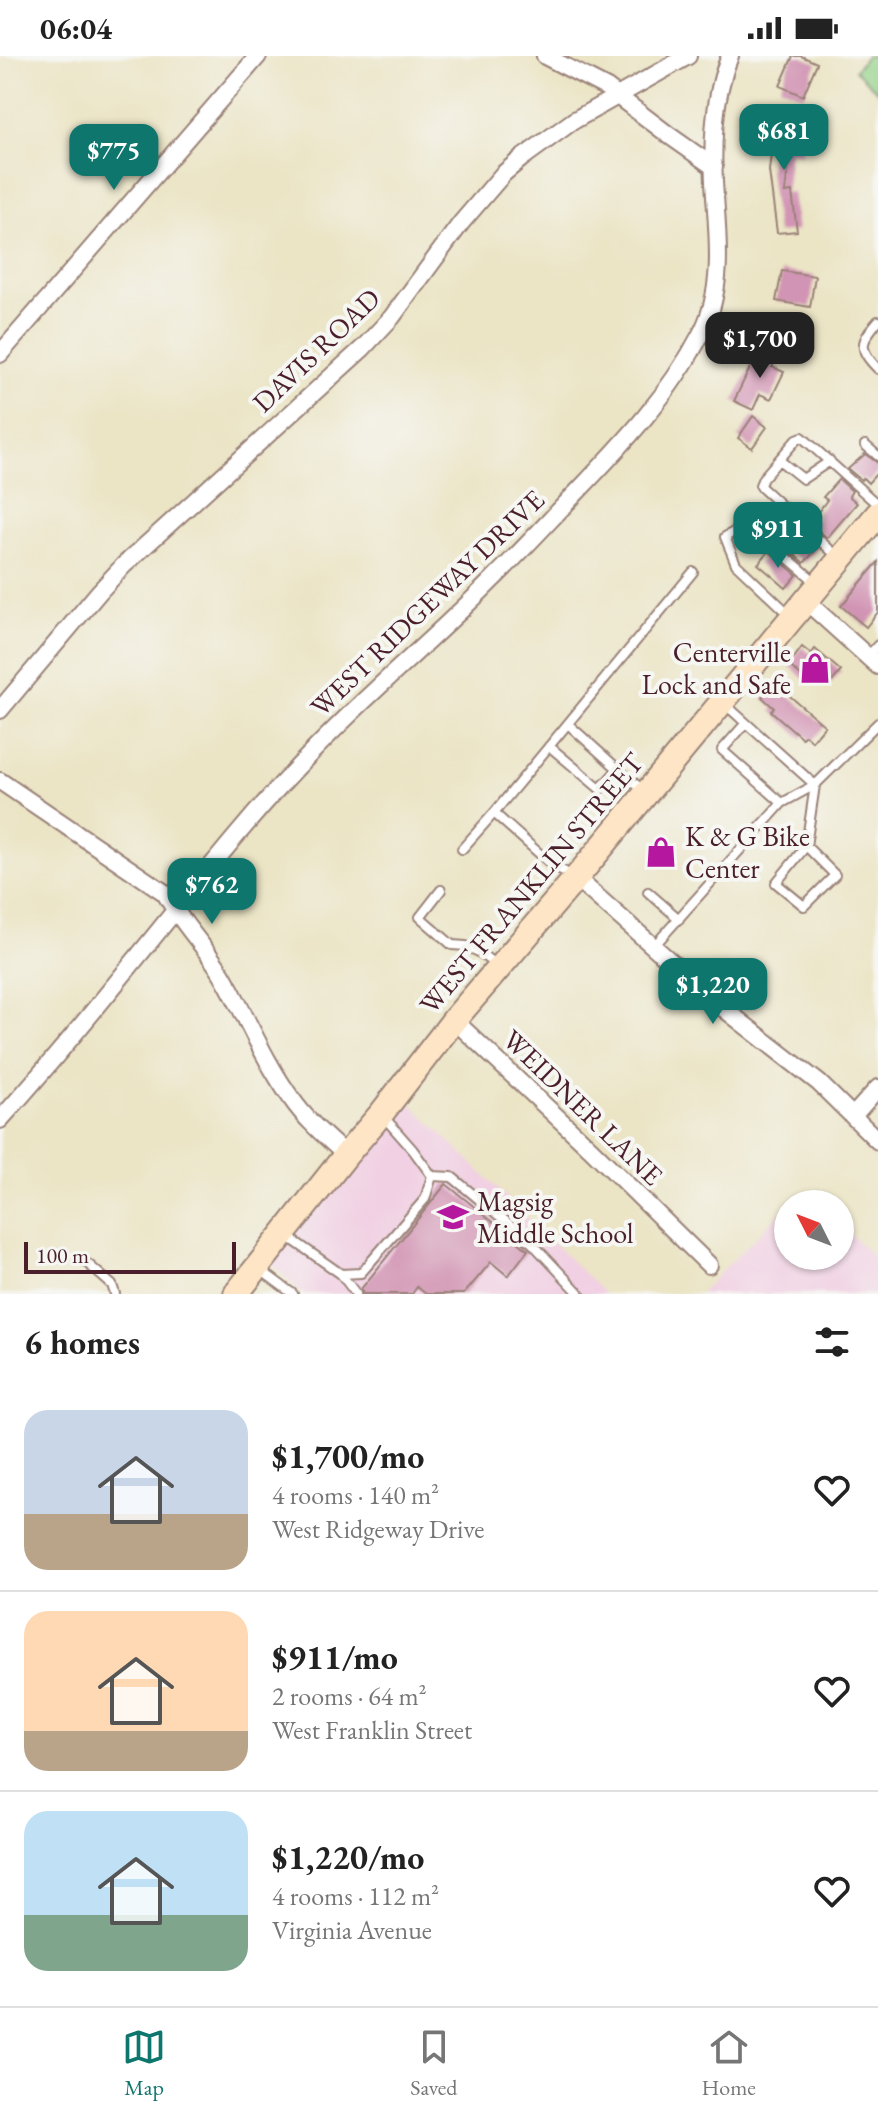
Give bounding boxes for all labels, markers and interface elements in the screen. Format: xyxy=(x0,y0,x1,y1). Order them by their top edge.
text: 06:04 xyxy=(40,9,112,48)
pin: $681 xyxy=(737,104,831,172)
text: $681 xyxy=(757,113,811,147)
pin: $775 xyxy=(67,124,161,192)
text: $775 xyxy=(87,133,141,167)
street label: DAVIS ROAD xyxy=(245,280,387,420)
pin: $1,700 xyxy=(695,312,825,380)
text: $1,700 xyxy=(723,321,797,355)
street label: WEST RIDGEWAY DRIVE xyxy=(302,482,552,724)
pin: $911 xyxy=(731,502,825,570)
text: $911 xyxy=(751,511,805,545)
place label: Centerville Lock and Safe xyxy=(642,634,791,702)
shop icon: Centerville Lock and Safe xyxy=(798,651,832,685)
street label: WEST FRANKLIN STREET xyxy=(411,745,651,1021)
place label: K & G Bike Center xyxy=(685,818,810,886)
shop icon: K & G Bike Center xyxy=(644,835,678,869)
pin: $762 xyxy=(165,858,259,926)
text: $762 xyxy=(185,867,239,901)
pin: $1,220 xyxy=(648,958,778,1026)
text: $1,220 xyxy=(676,967,750,1001)
street label: WEIDNER LANE xyxy=(495,1021,671,1193)
place label: Magsig Middle School xyxy=(477,1183,634,1251)
north arrow xyxy=(774,1190,854,1270)
map controls xyxy=(774,1190,854,1270)
school or university icon: Magsig Middle School xyxy=(436,1200,470,1234)
scale bar xyxy=(24,1238,236,1274)
text: 100 m xyxy=(36,1241,89,1270)
text: 6 homes xyxy=(24,1320,140,1364)
icon: filters xyxy=(810,1320,854,1364)
text: $1,700/mo xyxy=(272,1434,424,1478)
icon: home xyxy=(88,1442,184,1538)
icon: heart xyxy=(810,1468,854,1512)
text: 4 rooms · 140 m² xyxy=(272,1478,439,1512)
text: West Ridgeway Drive xyxy=(272,1512,484,1546)
text: $911/mo xyxy=(272,1635,398,1679)
icon: home xyxy=(88,1643,184,1739)
icon: heart xyxy=(810,1669,854,1713)
text: 2 rooms · 64 m² xyxy=(272,1679,427,1713)
text: West Franklin Street xyxy=(272,1713,472,1747)
text: $1,220/mo xyxy=(272,1835,424,1879)
icon: home xyxy=(88,1843,184,1939)
icon: heart xyxy=(810,1869,854,1913)
text: 4 rooms · 112 m² xyxy=(272,1879,439,1913)
text: Virginia Avenue xyxy=(272,1913,432,1947)
tab: Map xyxy=(122,2025,166,2102)
tab: Saved xyxy=(410,2025,457,2102)
tab: Home xyxy=(702,2025,756,2102)

